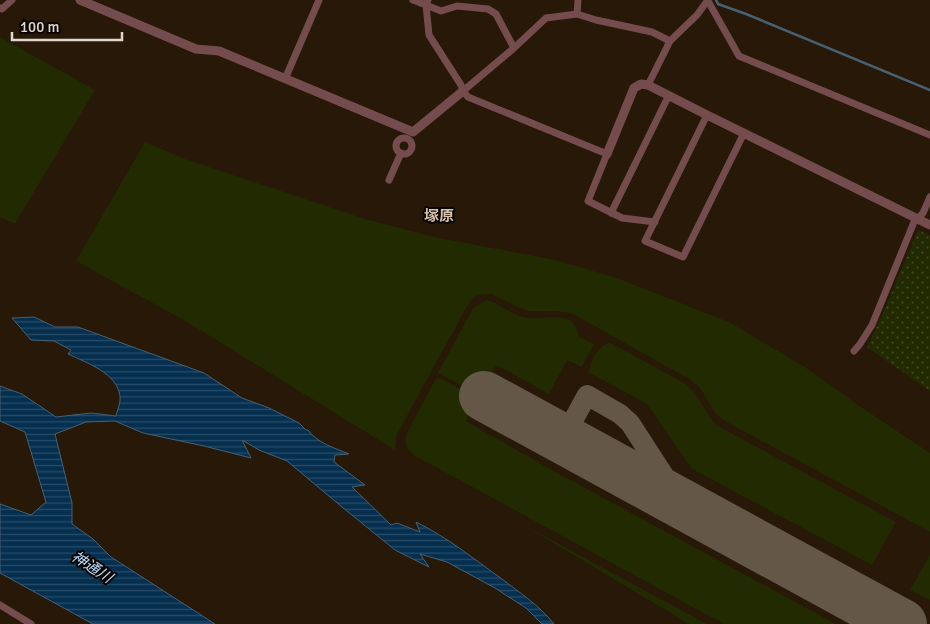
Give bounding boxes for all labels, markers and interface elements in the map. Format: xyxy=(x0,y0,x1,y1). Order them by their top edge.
scale bar xyxy=(12,10,122,42)
text: 100 m xyxy=(20,18,60,36)
district label: 塚原 xyxy=(424,207,454,225)
water label: 神通川 xyxy=(68,547,117,588)

